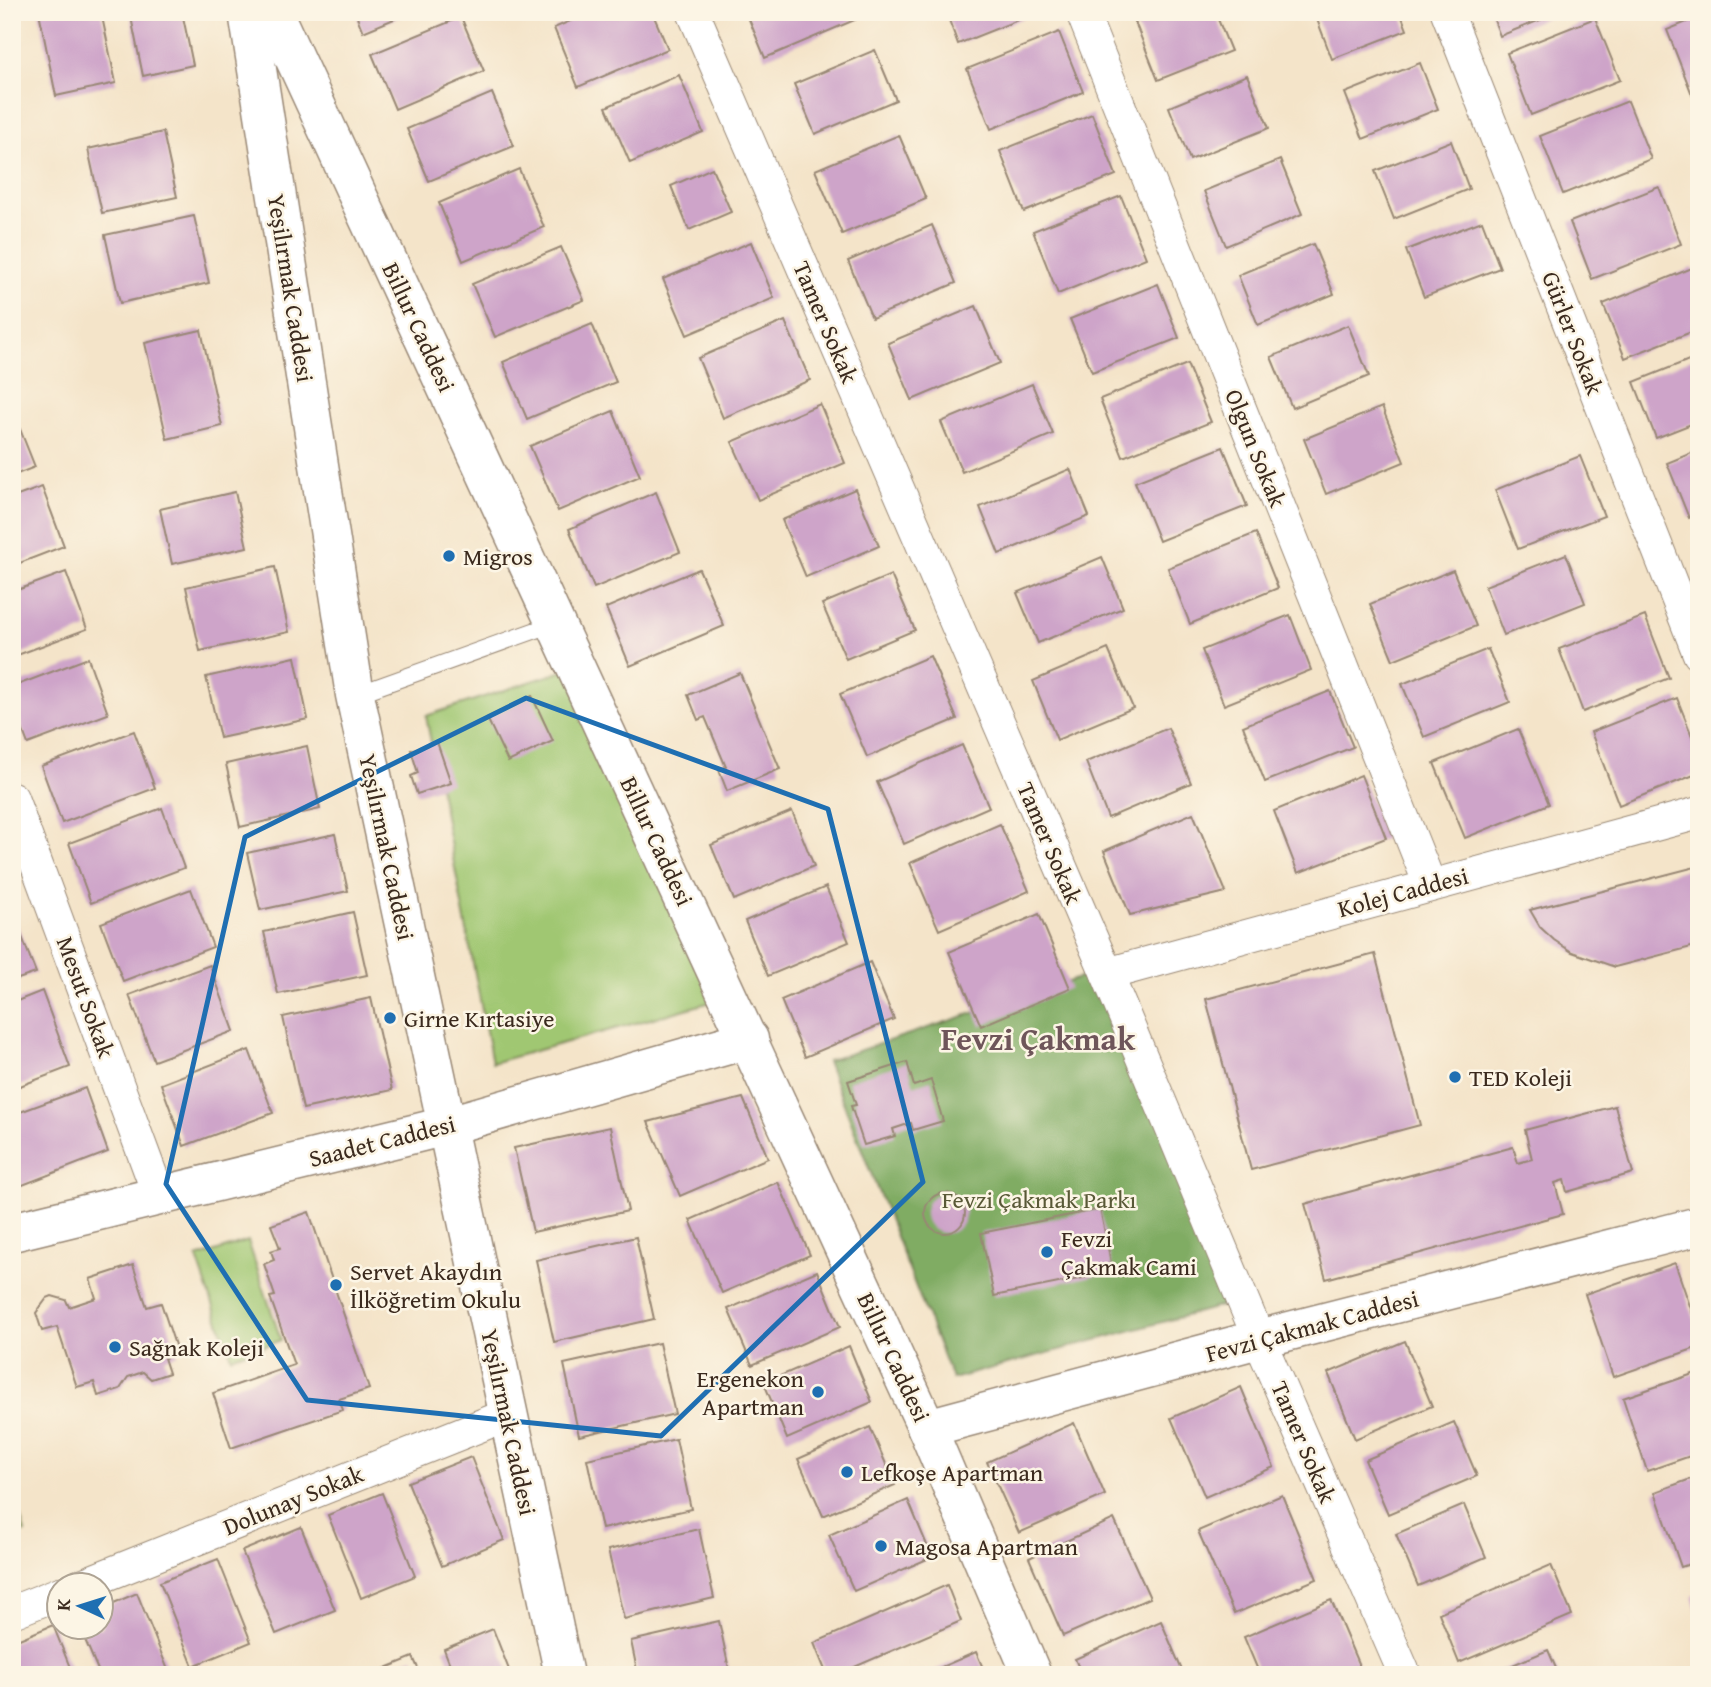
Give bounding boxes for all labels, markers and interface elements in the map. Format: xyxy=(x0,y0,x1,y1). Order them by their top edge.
street label: Yeşilırmak Caddesi xyxy=(259,192,323,385)
street label: Billur Caddesi xyxy=(374,256,464,398)
street label: Tamer Sokak xyxy=(785,256,868,389)
street label: Gürler Sokak xyxy=(1533,266,1613,401)
street label: Olgun Sokak xyxy=(1216,384,1296,513)
place label: Migros xyxy=(463,539,533,574)
marker: Migros xyxy=(441,548,457,564)
street label: Yeşilırmak Caddesi xyxy=(350,751,424,944)
street label: Billur Caddesi xyxy=(612,770,702,912)
street label: Tamer Sokak xyxy=(1009,777,1092,910)
street label: Kolej Caddesi xyxy=(1334,858,1472,926)
street label: Mesut Sokak xyxy=(48,931,124,1063)
place label: Girne Kırtasiye xyxy=(404,1001,554,1036)
marker: Girne Kırtasiye xyxy=(382,1010,398,1026)
district label: Fevzi Çakmak xyxy=(941,1015,1136,1062)
place label: TED Koleji xyxy=(1469,1060,1572,1095)
marker: TED Koleji xyxy=(1447,1069,1463,1085)
street label: Saadet Caddesi xyxy=(305,1106,459,1176)
park label: Fevzi Çakmak Parkı xyxy=(942,1182,1137,1217)
place label: Fevzi Çakmak Cami xyxy=(1061,1221,1197,1284)
marker: Fevzi Çakmak Cami xyxy=(1039,1244,1055,1260)
place label: Servet Akaydın İlköğretim Okulu xyxy=(350,1254,521,1317)
marker: Servet Akaydın İlköğretim Okulu xyxy=(328,1277,344,1293)
street label: Fevzi Çakmak Caddesi xyxy=(1202,1281,1423,1371)
street label: Billur Caddesi xyxy=(849,1286,939,1428)
street label: Yeşilırmak Caddesi xyxy=(472,1326,546,1519)
place label: Sağnak Koleji xyxy=(129,1330,264,1365)
marker: Sağnak Koleji xyxy=(107,1339,123,1355)
place label: Ergenekon Apartman xyxy=(697,1361,805,1424)
street label: Tamer Sokak xyxy=(1263,1376,1346,1509)
marker: Ergenekon Apartman xyxy=(810,1384,826,1400)
place label: Lefkoşe Apartman xyxy=(861,1455,1044,1490)
street label: Dolunay Sokak xyxy=(218,1456,369,1544)
marker: Lefkoşe Apartman xyxy=(839,1464,855,1480)
place label: Magosa Apartman xyxy=(895,1529,1079,1564)
marker: Magosa Apartman xyxy=(873,1538,889,1554)
north arrow xyxy=(46,1572,116,1642)
text: K xyxy=(49,1598,77,1612)

